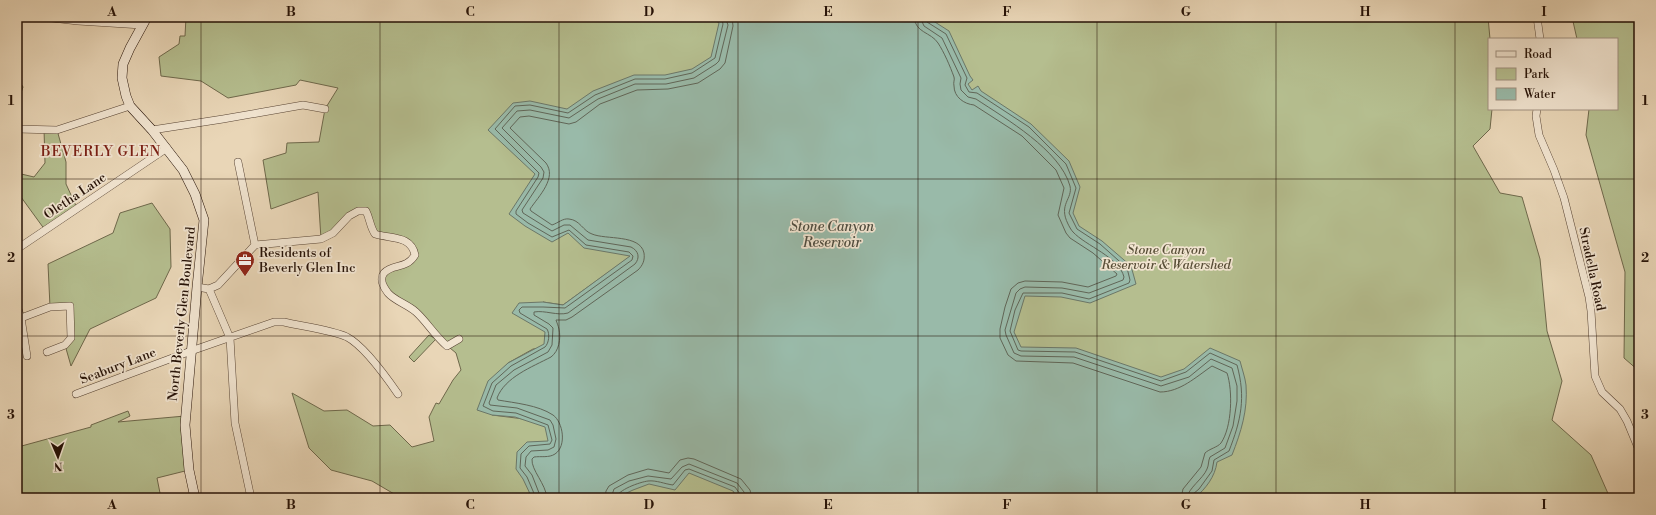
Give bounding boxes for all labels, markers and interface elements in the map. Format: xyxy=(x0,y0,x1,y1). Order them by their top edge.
text: A xyxy=(106,4,117,20)
text: B xyxy=(286,4,296,20)
text: C xyxy=(465,4,475,20)
text: D xyxy=(644,4,654,20)
text: E xyxy=(823,4,833,20)
text: F xyxy=(1002,4,1012,20)
text: G xyxy=(1181,4,1192,20)
text: H xyxy=(1360,4,1371,20)
text: I xyxy=(1541,4,1547,20)
legend xyxy=(1488,38,1618,110)
text: Road xyxy=(1524,47,1552,62)
text: Park xyxy=(1524,67,1550,82)
text: Water xyxy=(1523,87,1556,102)
text: 1 xyxy=(8,93,15,109)
text: 1 xyxy=(1642,93,1649,109)
district label: BEVERLY GLEN xyxy=(40,143,161,161)
street label: Oletha Lane xyxy=(41,169,110,223)
water label: Stone Canyon Reservoir xyxy=(790,218,874,252)
street label: North Beverly Glen Boulevard xyxy=(165,225,199,402)
street label: Stradella Road xyxy=(1575,226,1609,313)
park label: Stone Canyon Reservoir & Watershed xyxy=(1100,242,1231,273)
place label: Residents of Beverly Glen Inc xyxy=(258,245,356,276)
office icon: Residents of Beverly Glen Inc xyxy=(234,249,256,277)
text: 2 xyxy=(7,250,15,266)
text: 2 xyxy=(1641,250,1649,266)
street label: Seabury Lane xyxy=(78,344,159,388)
text: 3 xyxy=(7,407,15,423)
text: 3 xyxy=(1641,407,1649,423)
north arrow xyxy=(38,437,78,477)
text: N xyxy=(53,459,63,473)
text: A xyxy=(106,497,117,513)
text: B xyxy=(286,497,296,513)
text: C xyxy=(465,497,475,513)
text: D xyxy=(644,497,654,513)
text: E xyxy=(823,497,833,513)
text: F xyxy=(1002,497,1012,513)
text: G xyxy=(1181,497,1192,513)
text: H xyxy=(1360,497,1371,513)
text: I xyxy=(1541,497,1547,513)

